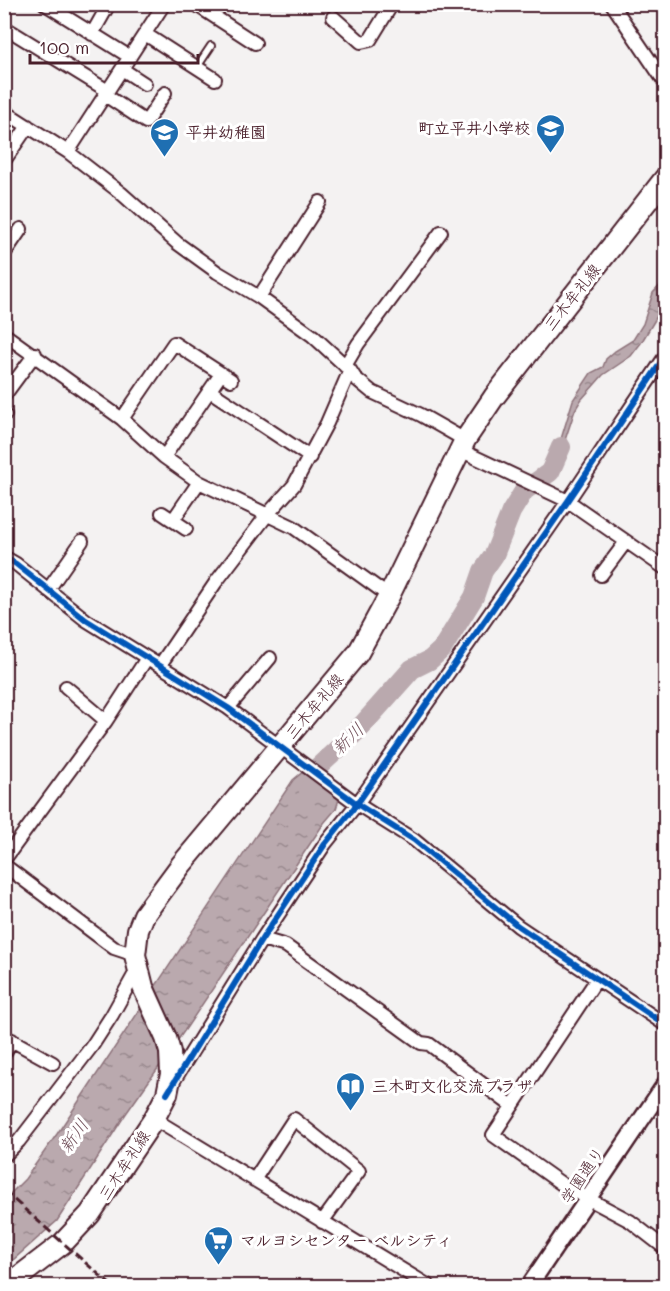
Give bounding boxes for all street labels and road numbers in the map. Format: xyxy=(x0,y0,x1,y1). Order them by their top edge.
street label: 三木牟礼線 xyxy=(539,259,605,335)
street label: 三木牟礼線 xyxy=(280,668,347,743)
street label: 三木牟礼線 xyxy=(93,1125,154,1204)
street label: 学園通り xyxy=(555,1142,608,1207)

